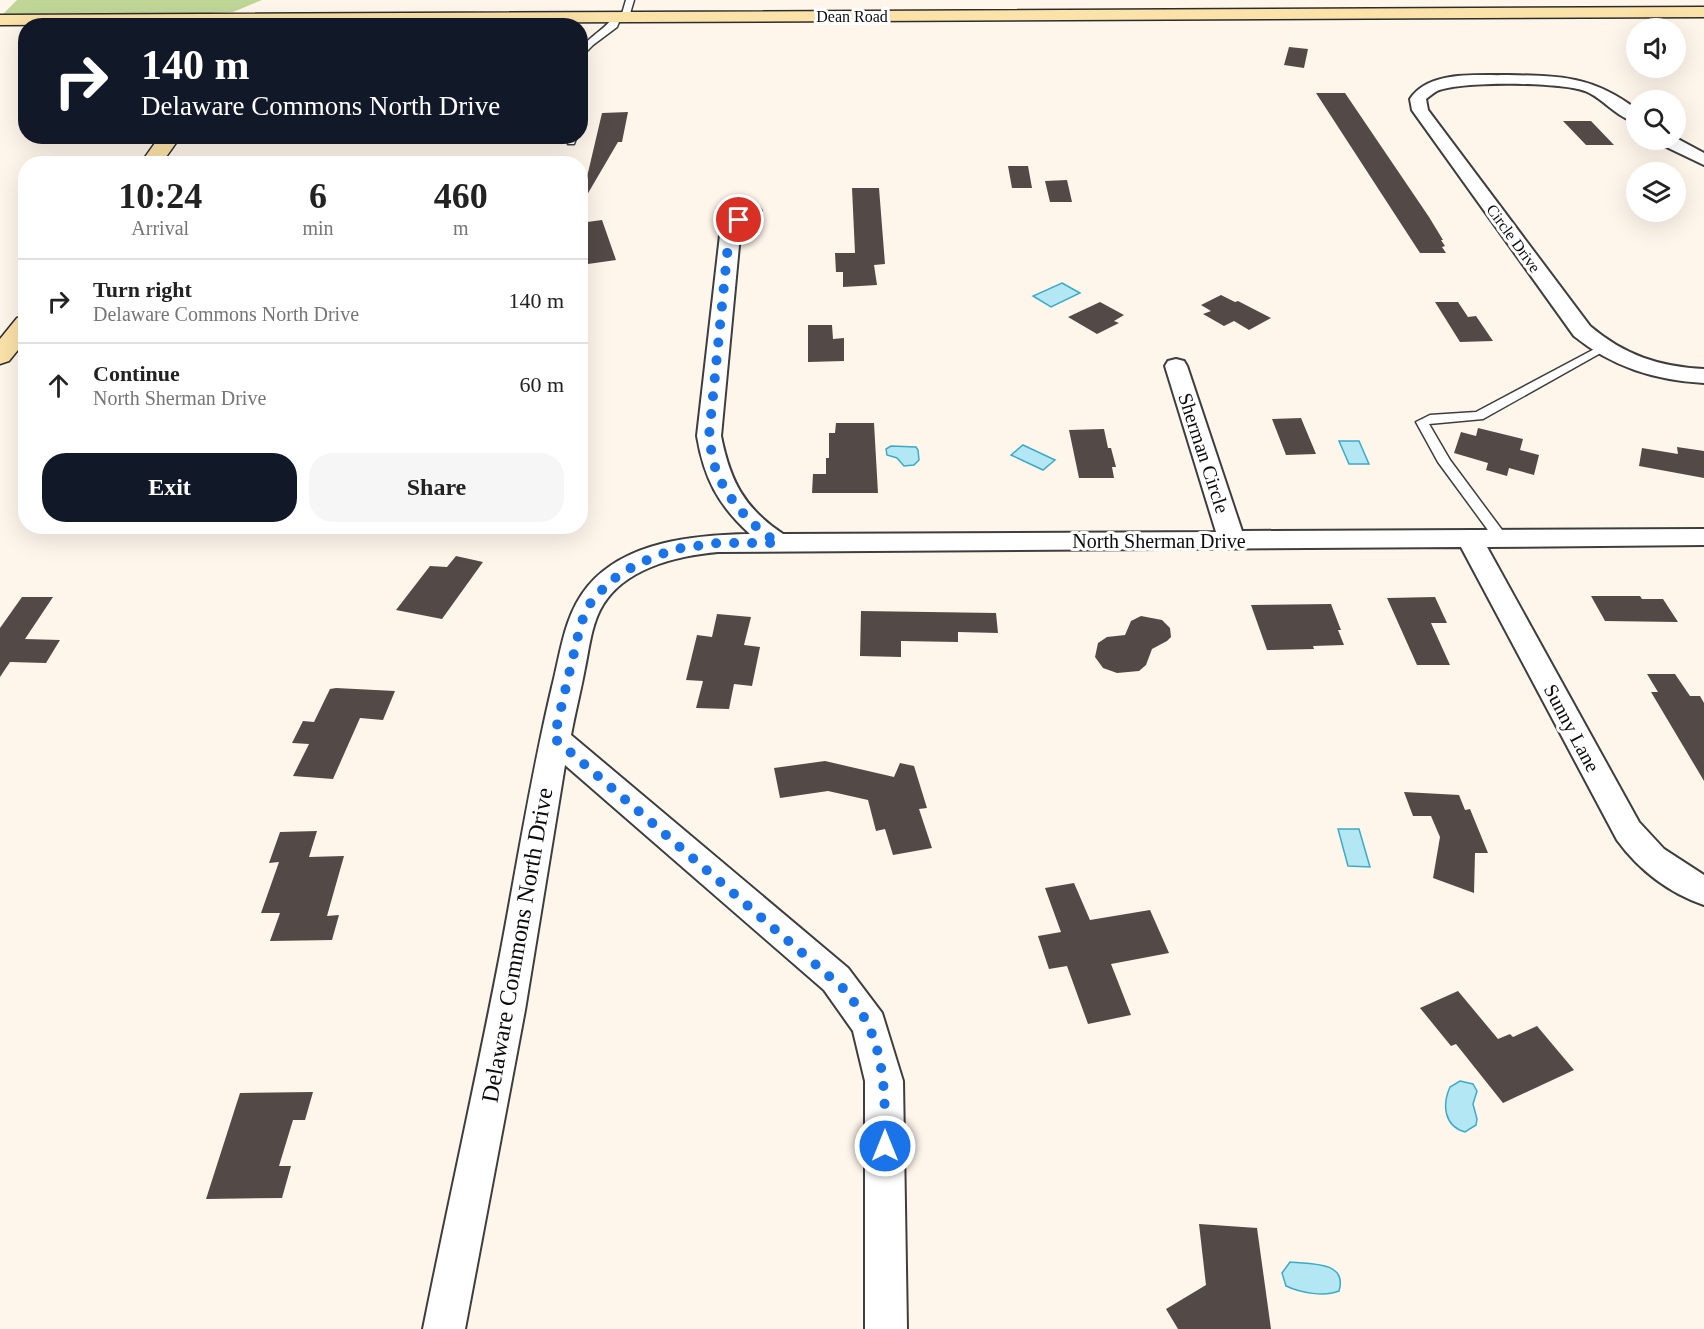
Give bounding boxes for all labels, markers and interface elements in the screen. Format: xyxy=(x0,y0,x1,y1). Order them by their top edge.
street label: Dean Road xyxy=(816,8,888,25)
map controls xyxy=(1626,18,1686,222)
button: sound xyxy=(1626,18,1686,78)
icon: right xyxy=(42,42,120,120)
text: 140 m xyxy=(141,42,250,88)
button: search xyxy=(1626,90,1686,150)
text: Delaware Commons North Drive xyxy=(141,91,500,121)
button: layers xyxy=(1626,162,1686,222)
text: 10:24 xyxy=(118,176,202,216)
text: 6 xyxy=(309,176,327,216)
text: 460 xyxy=(434,176,488,216)
pin xyxy=(713,194,764,245)
street label: Circle Drive xyxy=(1483,201,1544,275)
icon: arrive xyxy=(722,203,755,236)
text: Arrival xyxy=(131,217,189,239)
text: min xyxy=(302,217,334,239)
text: m xyxy=(453,217,469,239)
text: Turn right xyxy=(93,277,192,302)
icon: right xyxy=(42,285,75,318)
text: 140 m xyxy=(508,288,564,313)
text: Delaware Commons North Drive xyxy=(93,303,359,325)
text: Continue xyxy=(93,361,180,386)
icon: ahead xyxy=(42,369,75,402)
text: 60 m xyxy=(519,372,564,397)
text: North Sherman Drive xyxy=(93,387,266,409)
street label: Sherman Circle xyxy=(1174,390,1234,516)
button: Exit xyxy=(42,453,297,522)
button: Share xyxy=(309,453,564,522)
street label: North Sherman Drive xyxy=(1072,530,1246,552)
street label: Sunny Lane xyxy=(1539,680,1604,776)
street label: Delaware Commons North Drive xyxy=(476,786,558,1104)
position arrow xyxy=(853,1114,917,1178)

